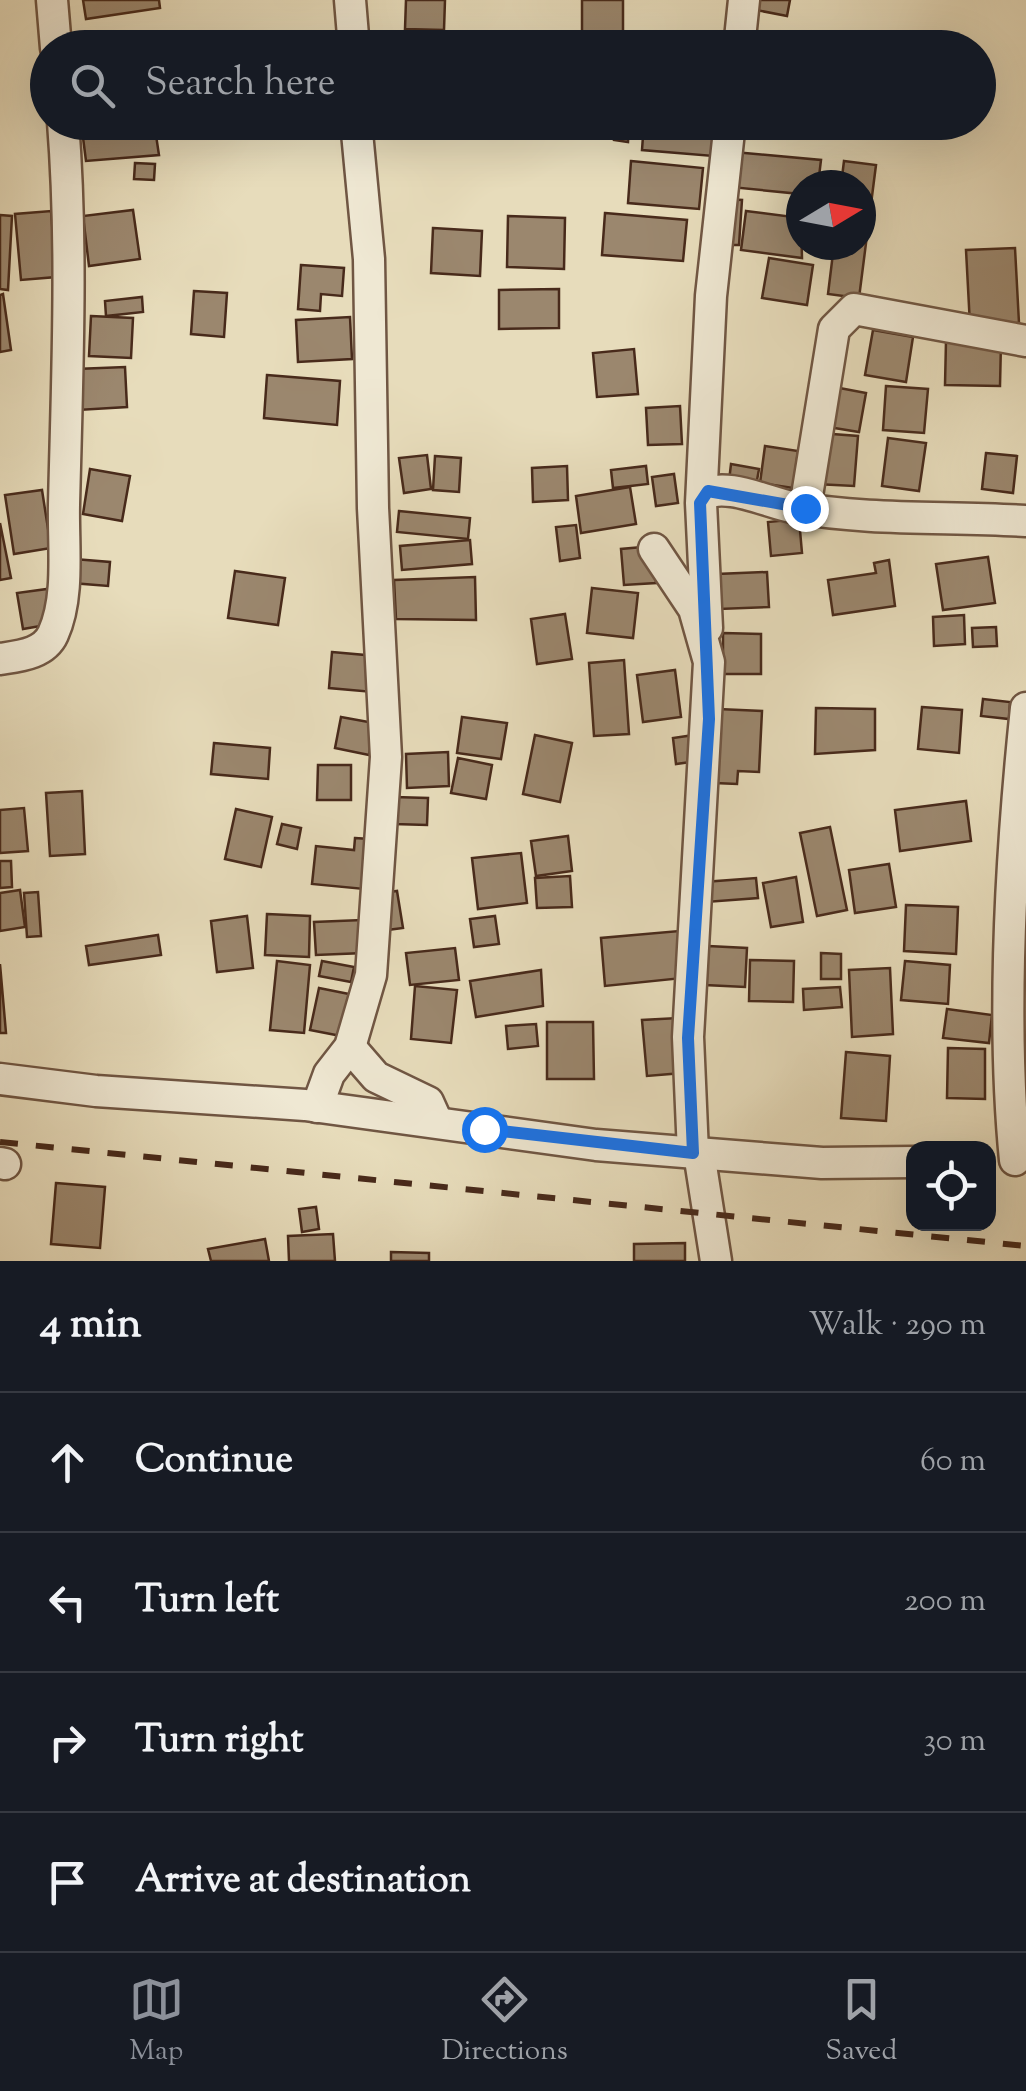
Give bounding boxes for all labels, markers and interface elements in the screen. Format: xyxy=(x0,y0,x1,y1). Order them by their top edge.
search box xyxy=(30,30,996,140)
icon: search xyxy=(65,58,120,113)
text: Search here xyxy=(145,58,336,112)
north arrow xyxy=(786,170,876,260)
route end xyxy=(783,486,829,532)
route start xyxy=(462,1107,508,1153)
map controls xyxy=(906,1141,996,1231)
button: locate xyxy=(906,1141,996,1231)
text: 4 min xyxy=(40,1296,142,1356)
text: Walk · 290 m xyxy=(808,1303,986,1349)
icon: ahead xyxy=(40,1435,95,1490)
text: Continue xyxy=(135,1435,293,1489)
text: 60 m xyxy=(920,1439,986,1485)
icon: left xyxy=(40,1575,95,1630)
text: Turn left xyxy=(135,1575,279,1629)
text: 200 m xyxy=(904,1579,986,1625)
icon: right xyxy=(40,1715,95,1770)
text: Turn right xyxy=(135,1715,303,1769)
text: 30 m xyxy=(923,1719,986,1765)
icon: arrive xyxy=(40,1855,95,1910)
text: Arrive at destination xyxy=(135,1855,471,1909)
tab: Map xyxy=(129,1972,184,2072)
tab: Directions xyxy=(441,1972,568,2072)
tab: Saved xyxy=(825,1972,897,2072)

